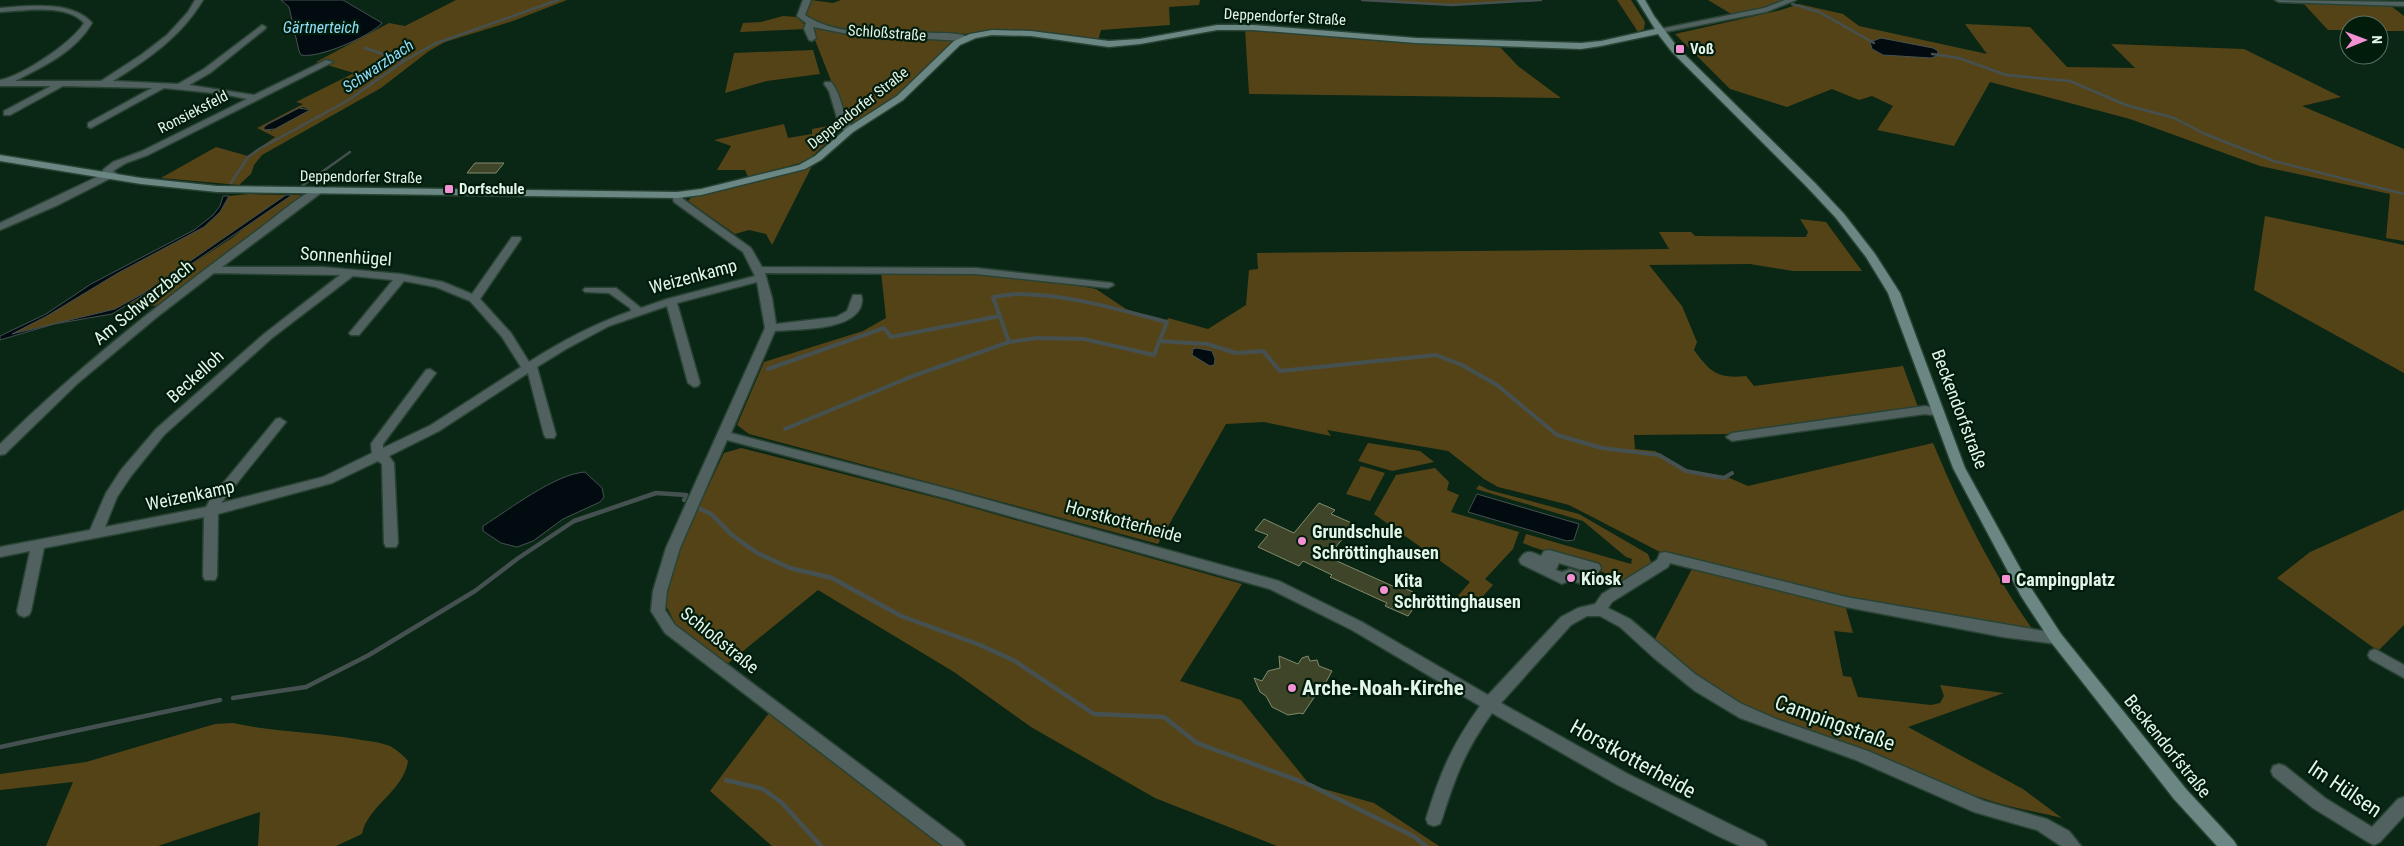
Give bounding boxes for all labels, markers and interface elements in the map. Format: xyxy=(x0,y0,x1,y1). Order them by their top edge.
street label: Deppendorfer Straße xyxy=(1223,5,1347,29)
north arrow xyxy=(2339,15,2389,65)
water label: Gärtnerteich xyxy=(283,18,359,37)
street label: Schloßstraße xyxy=(847,21,927,45)
water label: Schwarzbach xyxy=(339,35,417,97)
text: N xyxy=(2369,35,2385,44)
place label: Voß xyxy=(1690,40,1714,58)
marker: Voß xyxy=(1674,43,1686,55)
street label: Deppendorfer Straße xyxy=(804,63,912,153)
street label: Ronsieksfeld xyxy=(155,87,231,137)
street label: Deppendorfer Straße xyxy=(300,167,422,187)
place label: Dorfschule xyxy=(459,180,524,198)
marker: Dorfschule xyxy=(443,183,455,195)
street label: Sonnenhügel xyxy=(299,242,393,270)
street label: Weizenkamp xyxy=(647,254,739,298)
street label: Am Schwarzbach xyxy=(89,255,197,349)
street label: Beckelloh xyxy=(162,345,228,407)
street label: Beckendorfstraße xyxy=(1928,346,1992,472)
street label: Weizenkamp xyxy=(144,475,236,515)
street label: Horstkotterheide xyxy=(1064,495,1184,547)
place label: Grundschule Schröttinghausen xyxy=(1312,521,1439,563)
marker: Grundschule Schröttinghausen xyxy=(1296,535,1308,547)
place label: Kiosk xyxy=(1581,568,1622,589)
place label: Campingplatz xyxy=(2016,569,2115,590)
place label: Kita Schröttinghausen xyxy=(1394,570,1521,612)
marker: Kiosk xyxy=(1565,572,1577,584)
marker: Campingplatz xyxy=(2000,573,2012,585)
marker: Kita Schröttinghausen xyxy=(1378,584,1390,596)
street label: Schloßstraße xyxy=(677,602,763,678)
place label: Arche-Noah-Kirche xyxy=(1302,676,1464,700)
marker: Arche-Noah-Kirche xyxy=(1286,682,1298,694)
street label: Campingstraße xyxy=(1772,690,1899,756)
street label: Beckendorfstraße xyxy=(2120,690,2216,802)
street label: Horstkotterheide xyxy=(1566,715,1700,803)
street label: Im Hülsen xyxy=(2304,756,2386,822)

